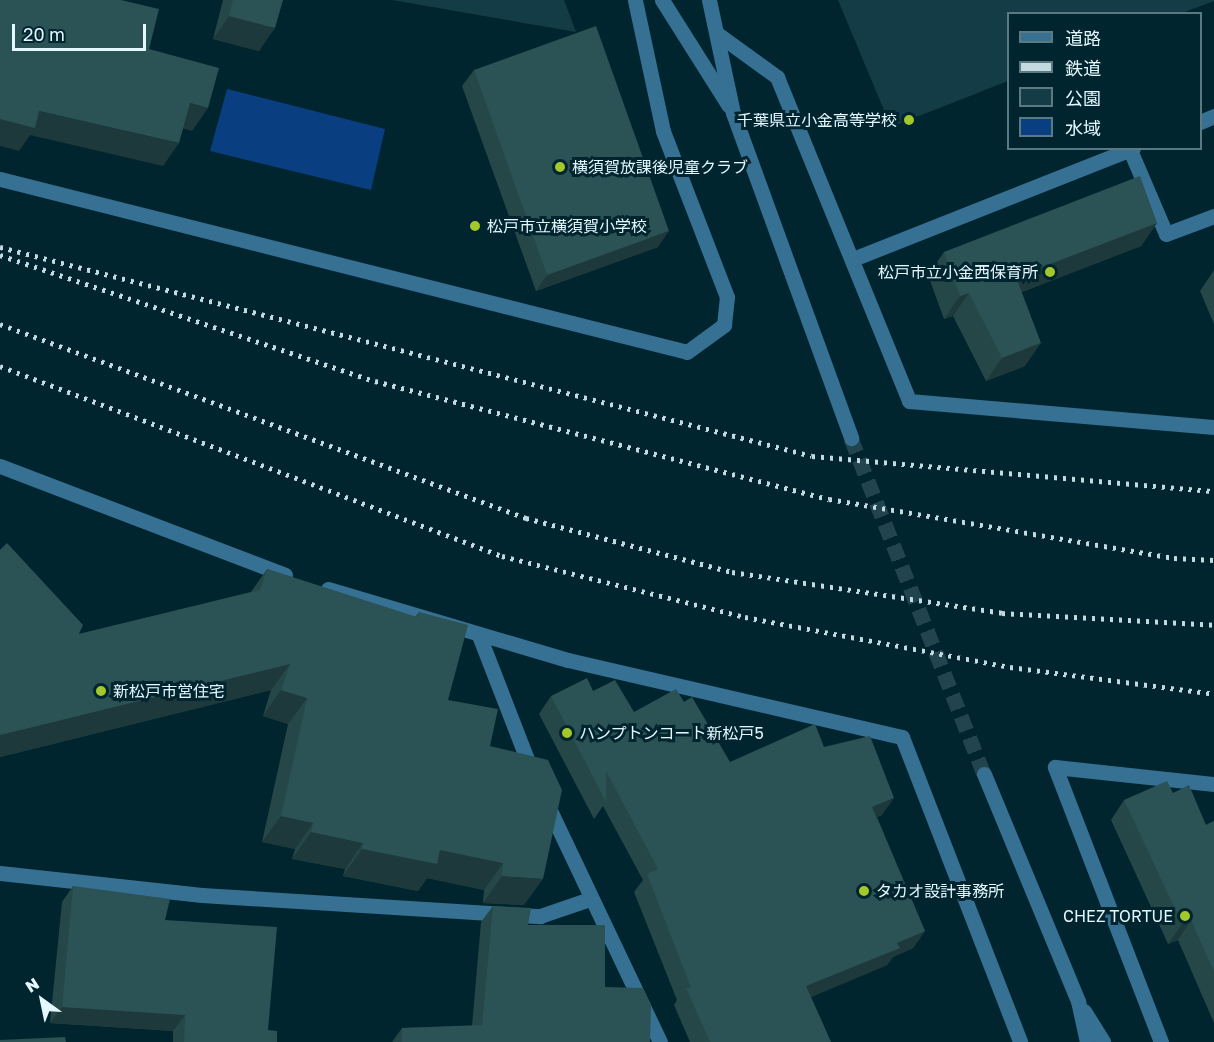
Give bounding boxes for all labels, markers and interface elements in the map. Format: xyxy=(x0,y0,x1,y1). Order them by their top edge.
scale bar xyxy=(15,12,148,50)
legend xyxy=(1007,12,1202,150)
text: 20 m xyxy=(23,23,65,45)
text: 道路 xyxy=(1065,27,1101,49)
text: 鉄道 xyxy=(1065,57,1101,79)
text: 公園 xyxy=(1065,87,1101,109)
place label: 千葉県立小金高等学校 xyxy=(737,110,897,130)
marker: 千葉県立小金高等学校 xyxy=(902,113,916,127)
text: 水域 xyxy=(1065,117,1101,139)
place label: 横須賀放課後児童クラブ xyxy=(572,157,748,177)
marker: 横須賀放課後児童クラブ xyxy=(553,160,567,174)
place label: 松戸市立横須賀小学校 xyxy=(487,216,647,236)
marker: 松戸市立横須賀小学校 xyxy=(468,219,482,233)
place label: 松戸市立小金西保育所 xyxy=(878,262,1038,282)
marker: 松戸市立小金西保育所 xyxy=(1043,265,1057,279)
place label: 新松戸市営住宅 xyxy=(113,681,225,701)
marker: 新松戸市営住宅 xyxy=(94,684,108,698)
place label: ハンプトンコート新松戸5 xyxy=(579,723,764,743)
marker: ハンプトンコート新松戸5 xyxy=(560,726,574,740)
place label: タカオ設計事務所 xyxy=(876,881,1004,901)
marker: タカオ設計事務所 xyxy=(857,884,871,898)
place label: CHEZ TORTUE xyxy=(1063,906,1173,926)
marker: CHEZ TORTUE xyxy=(1178,909,1192,923)
north arrow xyxy=(12,970,72,1030)
text: N xyxy=(22,973,43,997)

